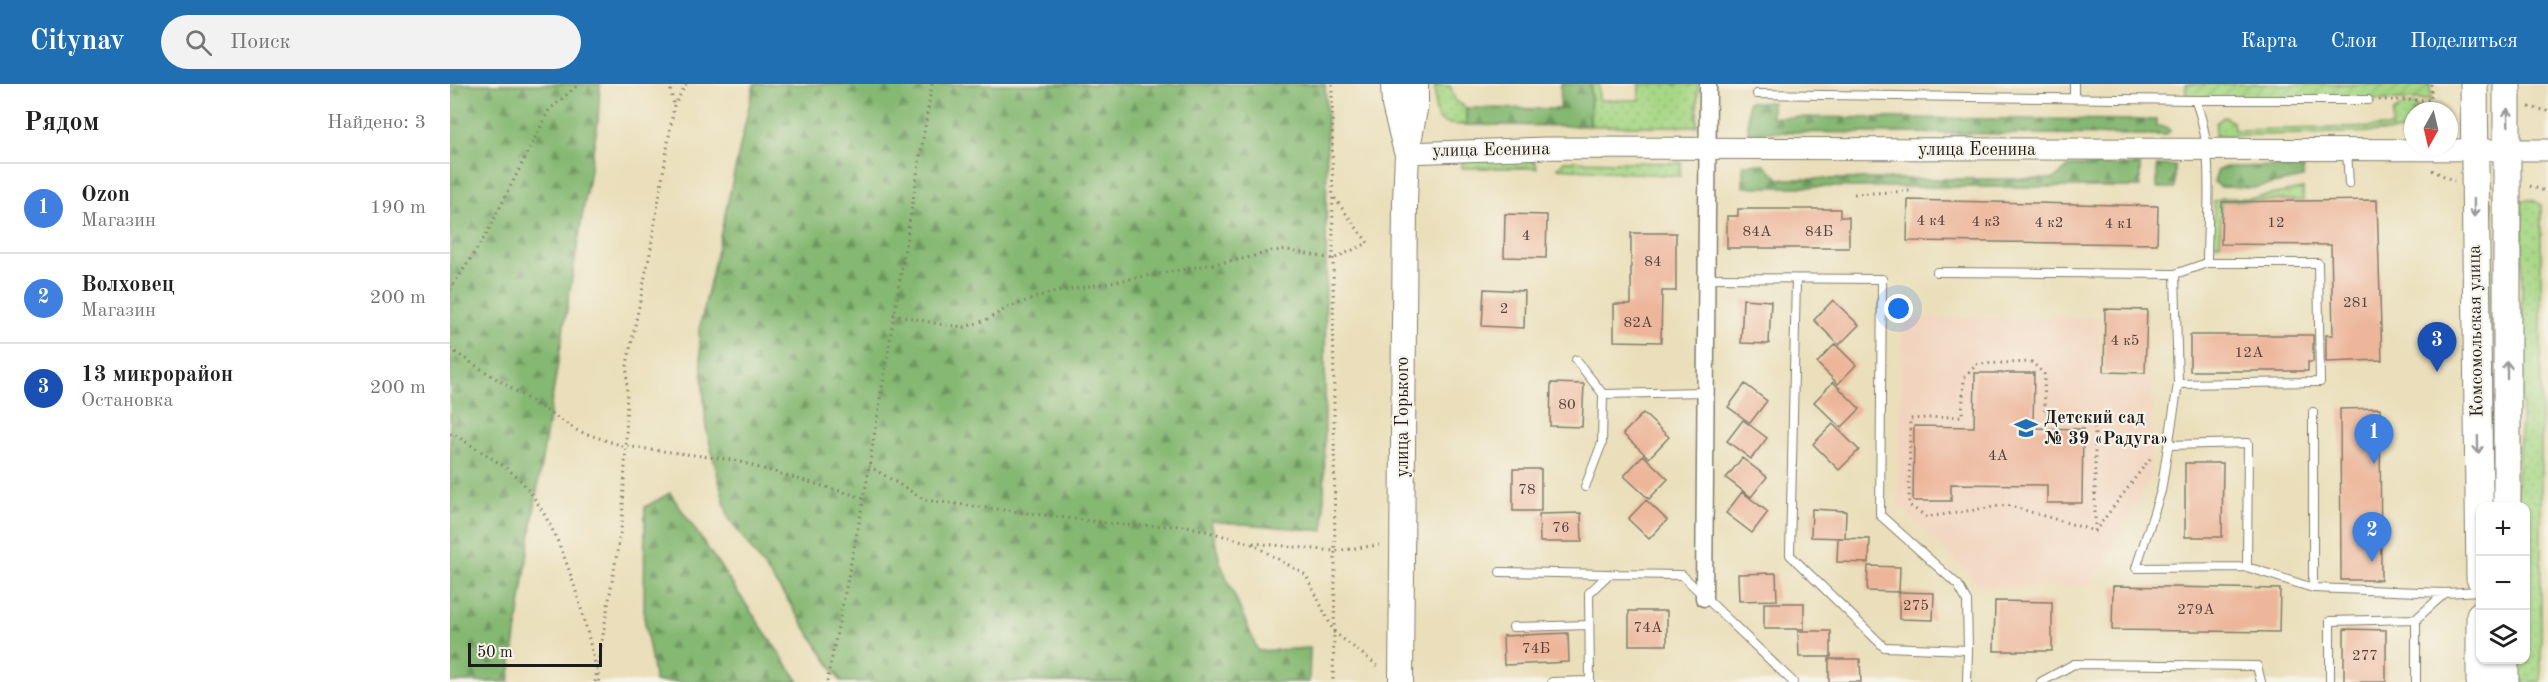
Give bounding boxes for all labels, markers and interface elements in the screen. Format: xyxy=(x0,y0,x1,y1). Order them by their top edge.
search box xyxy=(161,15,581,69)
icon: search xyxy=(182,26,215,59)
text: Citynav xyxy=(30,28,125,56)
text: Поиск xyxy=(230,31,291,53)
text: Карта xyxy=(2241,31,2298,52)
text: Слои xyxy=(2331,31,2377,52)
text: Поделиться xyxy=(2410,31,2518,52)
north arrow xyxy=(2404,102,2458,156)
one-way arrow xyxy=(2502,108,2513,128)
text: Рядом xyxy=(24,110,99,136)
text: Найдено: 3 xyxy=(327,113,426,133)
street label: улица Есенина xyxy=(1432,140,1550,160)
street label: улица Есенина xyxy=(1918,141,2036,159)
text: Ozon xyxy=(81,184,130,206)
text: 1 xyxy=(38,198,49,218)
text: 190 m xyxy=(370,198,426,218)
one-way arrow xyxy=(2468,198,2480,218)
text: Магазин xyxy=(81,211,156,231)
house number: 4 к4 xyxy=(1916,214,1946,229)
house number: 4 к3 xyxy=(1971,215,2001,230)
house number: 4 к2 xyxy=(2034,216,2064,231)
house number: 12 xyxy=(2267,216,2285,231)
house number: 4 к1 xyxy=(2104,217,2134,232)
house number: 84А xyxy=(1743,225,1772,240)
house number: 84Б xyxy=(1805,225,1833,240)
house number: 4 xyxy=(1522,229,1530,244)
street label: Комсомольская улица xyxy=(2465,245,2487,417)
house number: 84 xyxy=(1644,255,1662,270)
text: Волховец xyxy=(81,274,175,296)
text: 2 xyxy=(38,288,49,308)
text: 200 m xyxy=(370,288,426,308)
your location xyxy=(1884,294,1913,323)
house number: 281 xyxy=(2343,296,2369,311)
text: Магазин xyxy=(81,301,156,321)
house number: 2 xyxy=(1500,302,1508,317)
house number: 82А xyxy=(1624,316,1653,331)
pin: 3 xyxy=(2418,322,2456,372)
house number: 4 к5 xyxy=(2110,334,2140,349)
house number: 12А xyxy=(2235,346,2264,361)
street label: улица Горького xyxy=(1394,356,1412,478)
one-way arrow xyxy=(2501,361,2513,381)
text: 13 микрорайон xyxy=(81,364,233,386)
text: 3 xyxy=(38,378,49,398)
text: 200 m xyxy=(370,378,426,398)
text: Остановка xyxy=(81,391,173,411)
house number: 80 xyxy=(1558,398,1576,413)
place label: Детский сад № 39 «Радуга» xyxy=(2044,409,2168,448)
pin: 1 xyxy=(2354,414,2394,464)
school or university icon: Детский сад № 39 «Радуга» xyxy=(2013,415,2039,441)
one-way arrow xyxy=(2472,435,2484,455)
house number: 4А xyxy=(1988,449,2009,464)
house number: 78 xyxy=(1518,483,1536,498)
map controls xyxy=(2476,502,2530,664)
button: + xyxy=(2476,502,2530,556)
pin: 2 xyxy=(2352,512,2392,562)
house number: 76 xyxy=(1552,521,1570,536)
button: − xyxy=(2476,556,2530,610)
house number: 275 xyxy=(1903,599,1929,614)
house number: 279А xyxy=(2177,603,2215,618)
button: layers xyxy=(2476,610,2530,664)
house number: 74А xyxy=(1634,621,1663,636)
scale bar xyxy=(468,640,602,668)
house number: 74Б xyxy=(1522,642,1550,657)
text: 50 m xyxy=(477,645,513,661)
house number: 277 xyxy=(2352,649,2378,664)

